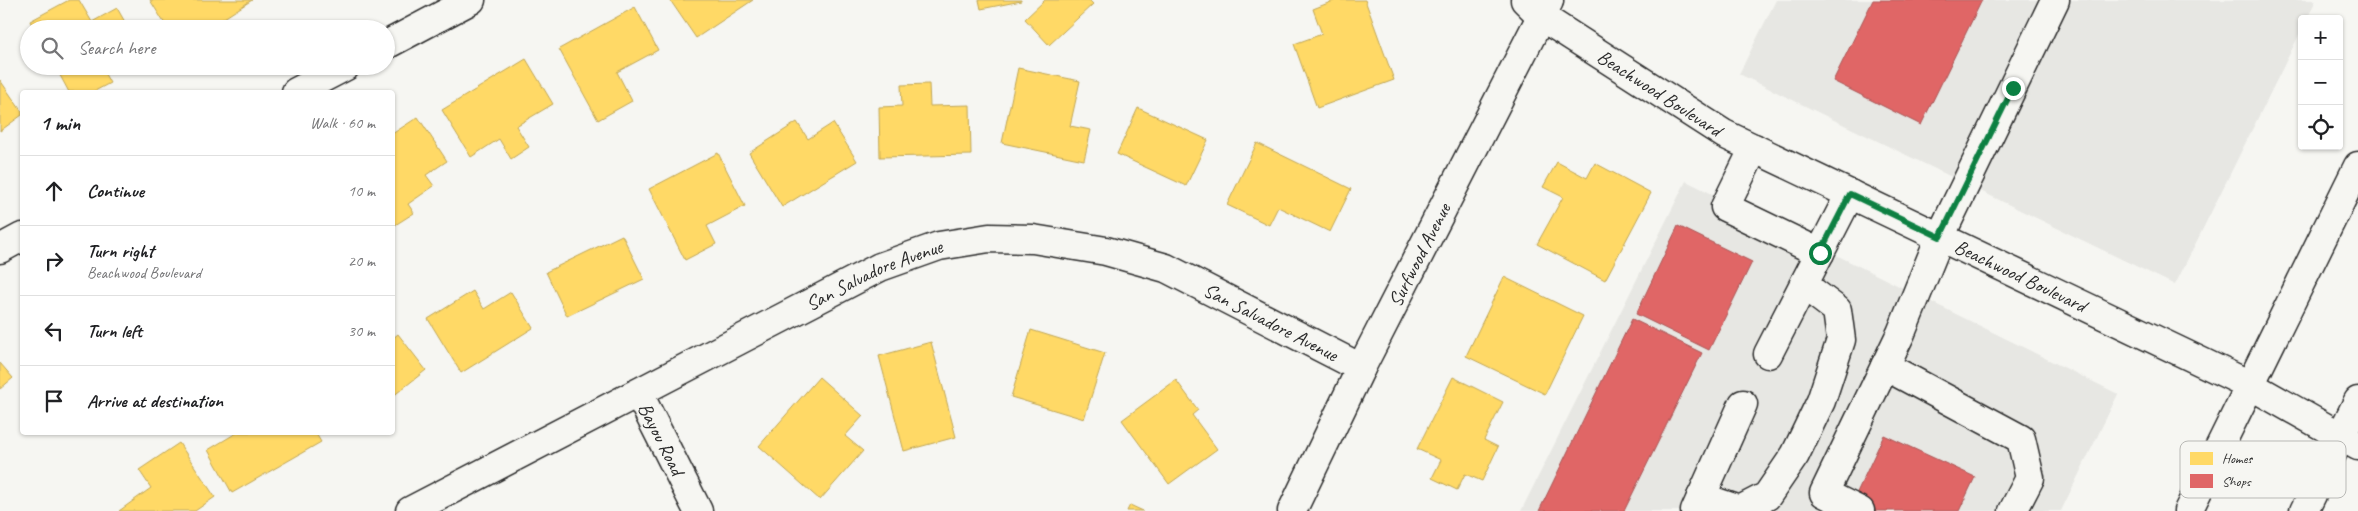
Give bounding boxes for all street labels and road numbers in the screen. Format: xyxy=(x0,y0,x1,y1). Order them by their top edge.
street label: Beachwood Boulevard xyxy=(1593,44,1729,144)
street label: Surfwood Avenue xyxy=(1382,197,1457,311)
street label: San Salvadore Avenue xyxy=(801,233,947,316)
street label: Beachwood Boulevard xyxy=(1951,233,2093,319)
street label: San Salvadore Avenue xyxy=(1200,277,1343,367)
street label: Bayou Road xyxy=(633,398,692,482)

